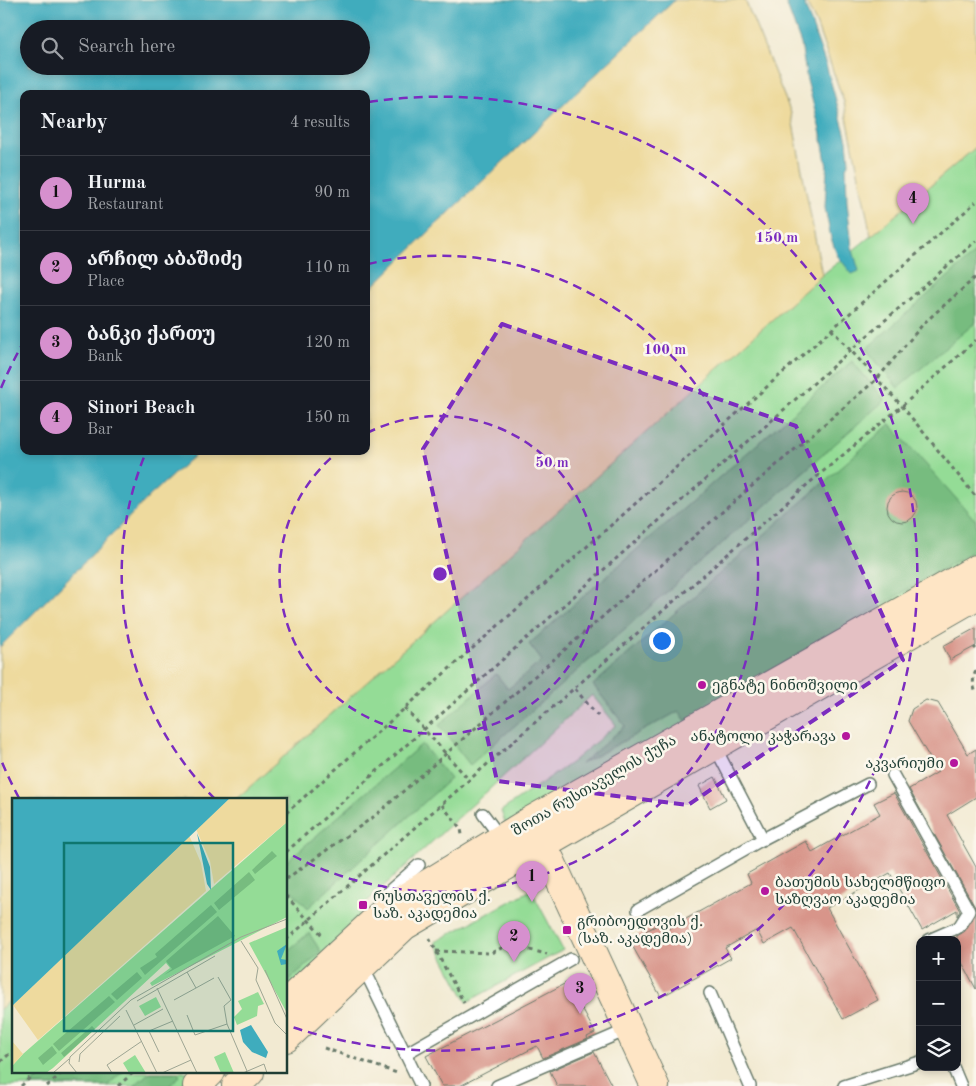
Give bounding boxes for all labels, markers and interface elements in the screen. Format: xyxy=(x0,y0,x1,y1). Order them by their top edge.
search box xyxy=(20,20,370,75)
icon: search xyxy=(38,34,66,62)
text: Search here xyxy=(78,38,175,57)
text: Nearby xyxy=(40,112,108,133)
text: 4 results xyxy=(290,115,350,131)
text: Hurma xyxy=(87,174,146,193)
pin: 4 xyxy=(897,183,929,224)
text: 1 xyxy=(51,185,61,201)
text: 90 m xyxy=(314,185,350,201)
text: Restaurant xyxy=(87,197,164,213)
text: 150 m xyxy=(756,231,798,246)
text: არჩილ აბაშიძე xyxy=(87,251,243,270)
text: 2 xyxy=(51,260,61,276)
text: 110 m xyxy=(305,260,350,276)
text: Place xyxy=(87,274,124,290)
text: ბანკი ქართუ xyxy=(87,326,216,345)
text: 3 xyxy=(51,335,61,351)
text: 120 m xyxy=(305,335,350,351)
text: 100 m xyxy=(644,343,686,358)
text: Bank xyxy=(87,349,123,365)
text: Sinori Beach xyxy=(87,399,195,418)
text: 4 xyxy=(51,410,61,426)
text: 150 m xyxy=(305,410,350,426)
text: Bar xyxy=(87,422,113,438)
text: 50 m xyxy=(535,456,569,471)
centre of rings xyxy=(431,565,449,583)
your location xyxy=(649,628,675,654)
place label: ეგნატე ნინოშვილი xyxy=(712,678,858,694)
marker: ეგნატე ნინოშვილი xyxy=(696,679,708,691)
place label: ანატოლი კაჭარავა xyxy=(690,729,836,745)
marker: ანატოლი კაჭარავა xyxy=(840,730,852,742)
street label: შოთა რუსთაველის ქუჩა xyxy=(510,733,679,839)
place label: აკვარიუმი xyxy=(865,757,944,772)
marker: აკვარიუმი xyxy=(948,757,960,769)
inset map xyxy=(12,798,288,1074)
pin: 1 xyxy=(516,861,548,902)
place label: ბათუმის სახელმწიფო საზღვაო აკადემია xyxy=(775,876,946,908)
marker: ბათუმის სახელმწიფო საზღვაო აკადემია xyxy=(759,885,771,897)
place label: რუსთაველის ქ. საზ. აკადემია xyxy=(373,890,491,922)
marker: რუსთაველის ქ. საზ. აკადემია xyxy=(357,899,369,911)
place label: გრიბოედოვის ქ. (საზ. აკადემია) xyxy=(577,915,703,947)
pin: 2 xyxy=(498,921,530,962)
marker: გრიბოედოვის ქ. (საზ. აკადემია) xyxy=(561,924,573,936)
map controls xyxy=(916,936,961,1071)
button: + xyxy=(916,936,961,981)
pin: 3 xyxy=(564,973,596,1014)
button: − xyxy=(916,981,961,1026)
button: layers xyxy=(916,1026,961,1071)

